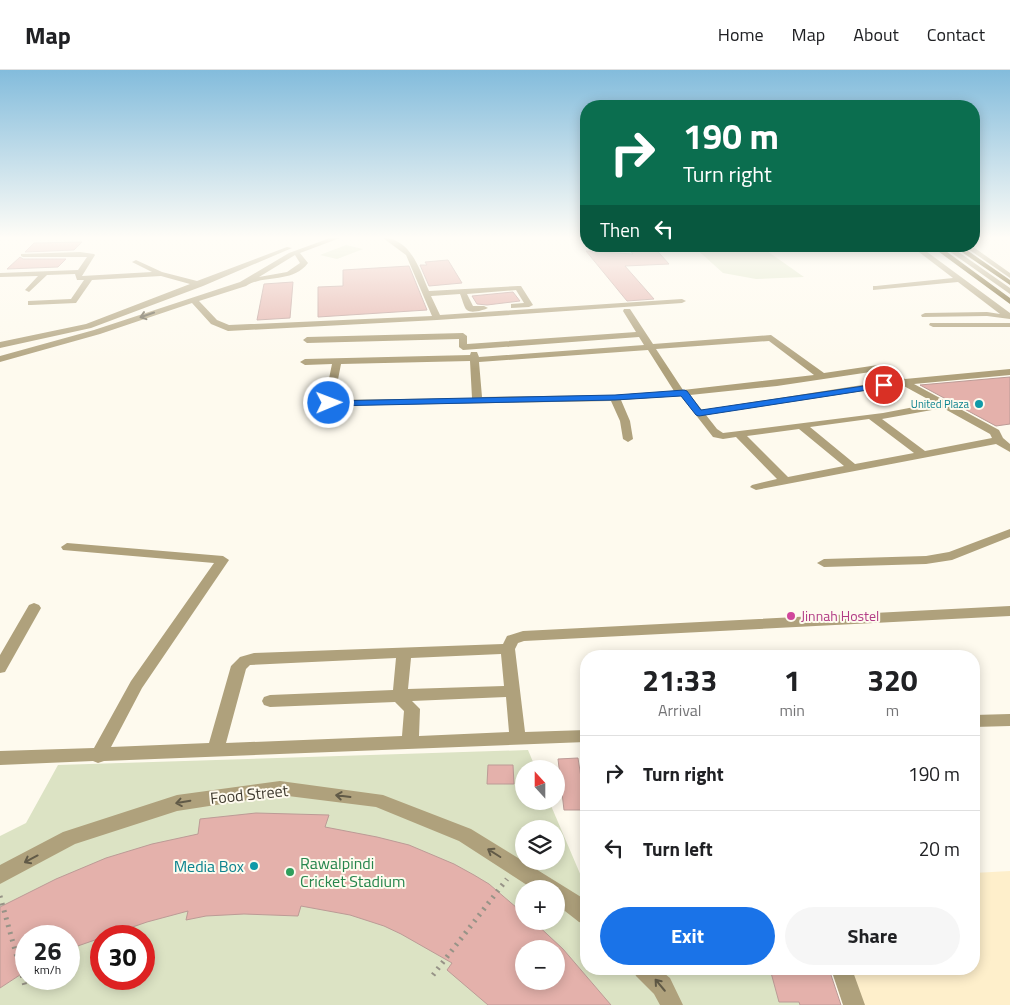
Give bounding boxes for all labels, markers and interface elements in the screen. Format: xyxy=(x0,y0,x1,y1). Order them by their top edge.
text: Map xyxy=(25,17,71,53)
text: Home xyxy=(718,21,764,48)
text: Map xyxy=(792,21,825,48)
text: About xyxy=(853,21,899,48)
text: Contact xyxy=(927,21,985,48)
text: 190 m xyxy=(683,109,779,163)
icon: right xyxy=(600,120,665,185)
text: Turn right xyxy=(683,157,772,191)
text: Then xyxy=(600,215,640,244)
icon: left xyxy=(650,215,678,243)
one-way arrow xyxy=(140,311,155,320)
pin xyxy=(863,364,905,406)
icon: arrive xyxy=(870,371,898,399)
position arrow xyxy=(302,376,354,428)
place label: United Plaza xyxy=(911,396,969,412)
marker: United Plaza xyxy=(973,398,985,410)
place label: Jinnah Hostel xyxy=(801,605,879,626)
marker: Jinnah Hostel xyxy=(785,610,797,622)
text: 21:33 xyxy=(642,657,717,703)
text: 1 xyxy=(784,657,801,703)
text: 320 xyxy=(867,657,918,703)
text: Arrival xyxy=(658,698,701,722)
text: min xyxy=(779,698,805,722)
text: m xyxy=(886,698,899,722)
icon: right xyxy=(600,759,628,787)
text: Turn right xyxy=(643,759,724,788)
text: 190 m xyxy=(908,759,960,788)
north arrow xyxy=(515,760,565,810)
map controls xyxy=(515,760,565,990)
street label: Food Street xyxy=(209,778,290,810)
one-way arrow xyxy=(336,791,352,801)
one-way arrow xyxy=(175,798,191,808)
button: layers xyxy=(515,820,565,870)
icon: left xyxy=(600,834,628,862)
text: Turn left xyxy=(643,834,713,863)
text: 20 m xyxy=(919,834,960,863)
one-way arrow xyxy=(487,848,501,858)
place label: Rawalpindi Cricket Stadium xyxy=(300,851,405,893)
place label: Media Box xyxy=(174,854,244,878)
one-way arrow xyxy=(24,855,39,864)
marker: Media Box xyxy=(248,860,260,872)
marker: Rawalpindi Cricket Stadium xyxy=(284,866,296,878)
button: + xyxy=(515,880,565,930)
button: Exit xyxy=(600,907,775,965)
button: Share xyxy=(785,907,960,965)
speed limit sign: 30 xyxy=(90,925,155,990)
text: 26 xyxy=(33,932,62,970)
button: − xyxy=(515,940,565,990)
text: km/h xyxy=(34,960,61,979)
one-way arrow xyxy=(654,979,665,992)

